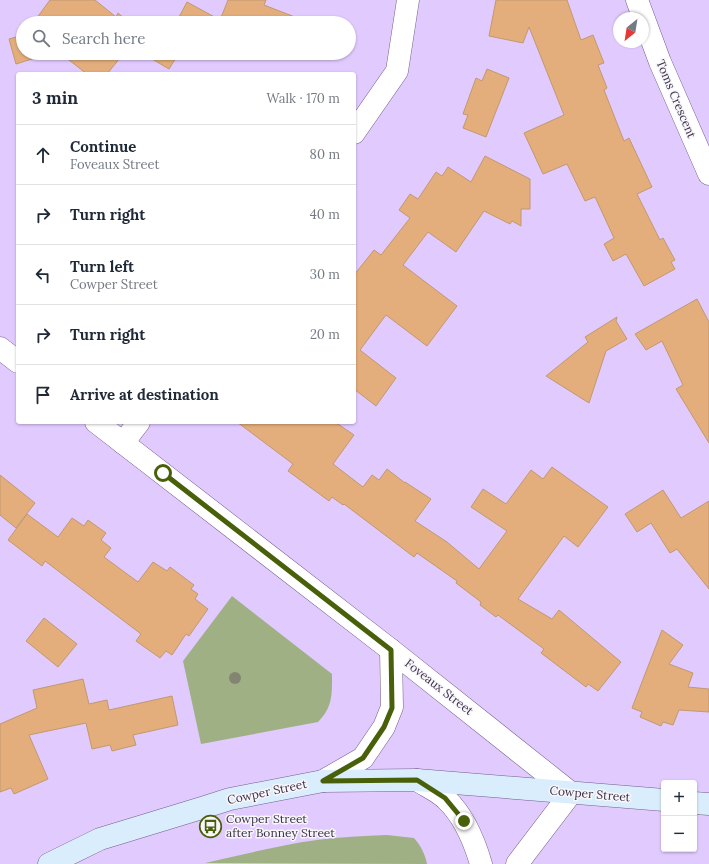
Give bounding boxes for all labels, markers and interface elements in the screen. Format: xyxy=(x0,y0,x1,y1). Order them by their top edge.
north arrow xyxy=(613,12,649,48)
search box xyxy=(16,16,356,60)
icon: search xyxy=(30,27,52,49)
text: Search here xyxy=(62,29,145,48)
street label: Toms Crescent xyxy=(653,57,700,141)
text: 3 min xyxy=(32,87,78,109)
text: Walk · 170 m xyxy=(266,90,340,107)
text: Continue xyxy=(70,137,136,156)
icon: ahead xyxy=(32,144,54,166)
text: 80 m xyxy=(310,146,340,163)
text: Foveaux Street xyxy=(70,156,160,173)
icon: right xyxy=(32,204,54,226)
text: Turn right xyxy=(70,205,146,224)
text: 40 m xyxy=(310,206,340,223)
text: Turn left xyxy=(70,257,134,276)
icon: left xyxy=(32,264,54,286)
text: 30 m xyxy=(310,266,340,283)
text: Cowper Street xyxy=(70,276,158,293)
icon: right xyxy=(32,324,54,346)
text: Turn right xyxy=(70,325,146,344)
text: 20 m xyxy=(310,326,340,343)
icon: arrive xyxy=(32,384,54,406)
text: Arrive at destination xyxy=(70,385,219,404)
route start xyxy=(154,464,172,482)
street label: Foveaux Street xyxy=(402,655,477,718)
street label: Cowper Street xyxy=(226,776,308,807)
map controls xyxy=(661,780,697,852)
button: + xyxy=(661,780,697,816)
street label: Cowper Street xyxy=(549,783,631,805)
place label: Cowper Street after Bonney Street xyxy=(226,811,335,840)
route end xyxy=(455,812,473,830)
bus stop icon: Cowper Street after Bonney Street xyxy=(197,813,223,839)
button: − xyxy=(661,816,697,852)

